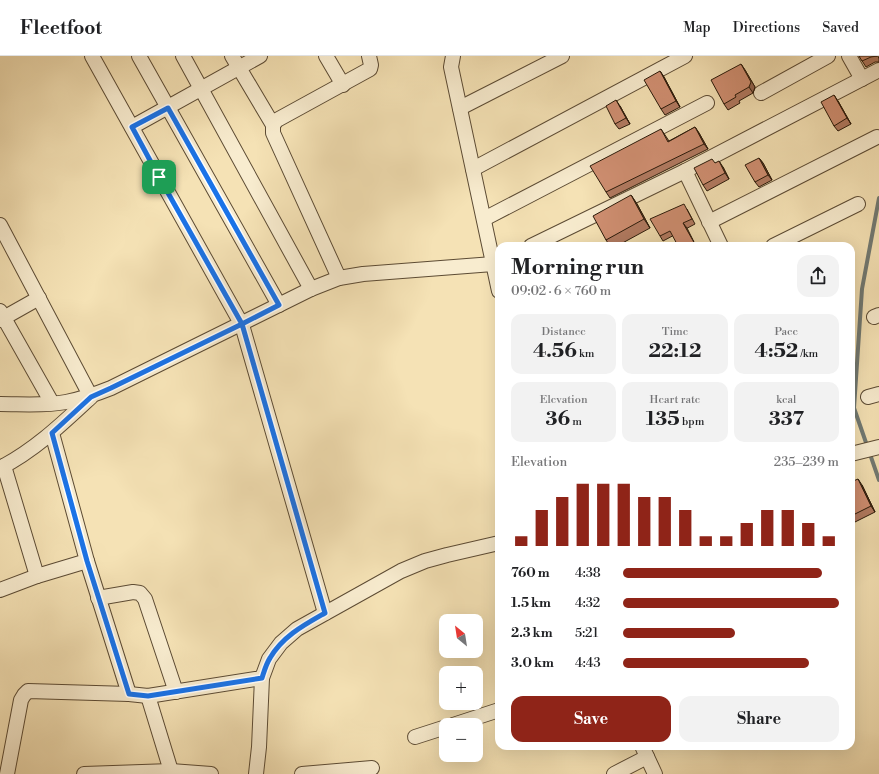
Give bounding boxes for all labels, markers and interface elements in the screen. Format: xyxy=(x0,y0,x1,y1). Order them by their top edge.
text: Fleetfoot xyxy=(20,16,102,40)
text: Map xyxy=(683,19,711,37)
text: Directions xyxy=(733,19,800,37)
text: Saved xyxy=(822,19,859,37)
pin xyxy=(142,160,176,194)
icon: arrive xyxy=(148,166,170,188)
text: Morning run xyxy=(511,254,644,281)
button: share xyxy=(797,255,839,297)
text: 09:02 · 6 × 760 m xyxy=(511,283,611,299)
text: Distance xyxy=(541,325,586,339)
text: Time xyxy=(662,325,688,339)
text: Pace xyxy=(775,325,798,339)
text: 4.56 xyxy=(533,339,577,364)
text: 22:12 xyxy=(649,339,701,364)
text: 4:52 xyxy=(755,339,798,364)
text: km xyxy=(577,347,594,361)
text: /km xyxy=(798,347,818,361)
text: Elevation xyxy=(540,393,587,407)
text: Heart rate xyxy=(650,393,700,407)
text: kcal xyxy=(776,393,796,407)
text: 36 xyxy=(545,407,570,432)
text: 135 xyxy=(646,407,680,432)
text: 337 xyxy=(769,407,804,432)
text: m xyxy=(570,415,582,429)
text: bpm xyxy=(680,415,704,429)
text: Elevation xyxy=(511,454,567,470)
text: 235–239 m xyxy=(774,454,839,470)
text: 760 m xyxy=(511,565,550,581)
text: 4:38 xyxy=(575,565,601,581)
text: 1.5 km xyxy=(511,595,551,611)
text: 4:32 xyxy=(575,595,600,611)
north arrow xyxy=(439,614,483,658)
map controls xyxy=(439,614,483,762)
text: 2.3 km xyxy=(511,625,552,641)
text: 5:21 xyxy=(575,625,598,641)
text: 3.0 km xyxy=(511,655,554,671)
text: 4:43 xyxy=(575,655,601,671)
button: + xyxy=(439,666,483,710)
button: Save xyxy=(511,696,671,742)
button: Share xyxy=(679,696,839,742)
button: − xyxy=(439,718,483,762)

